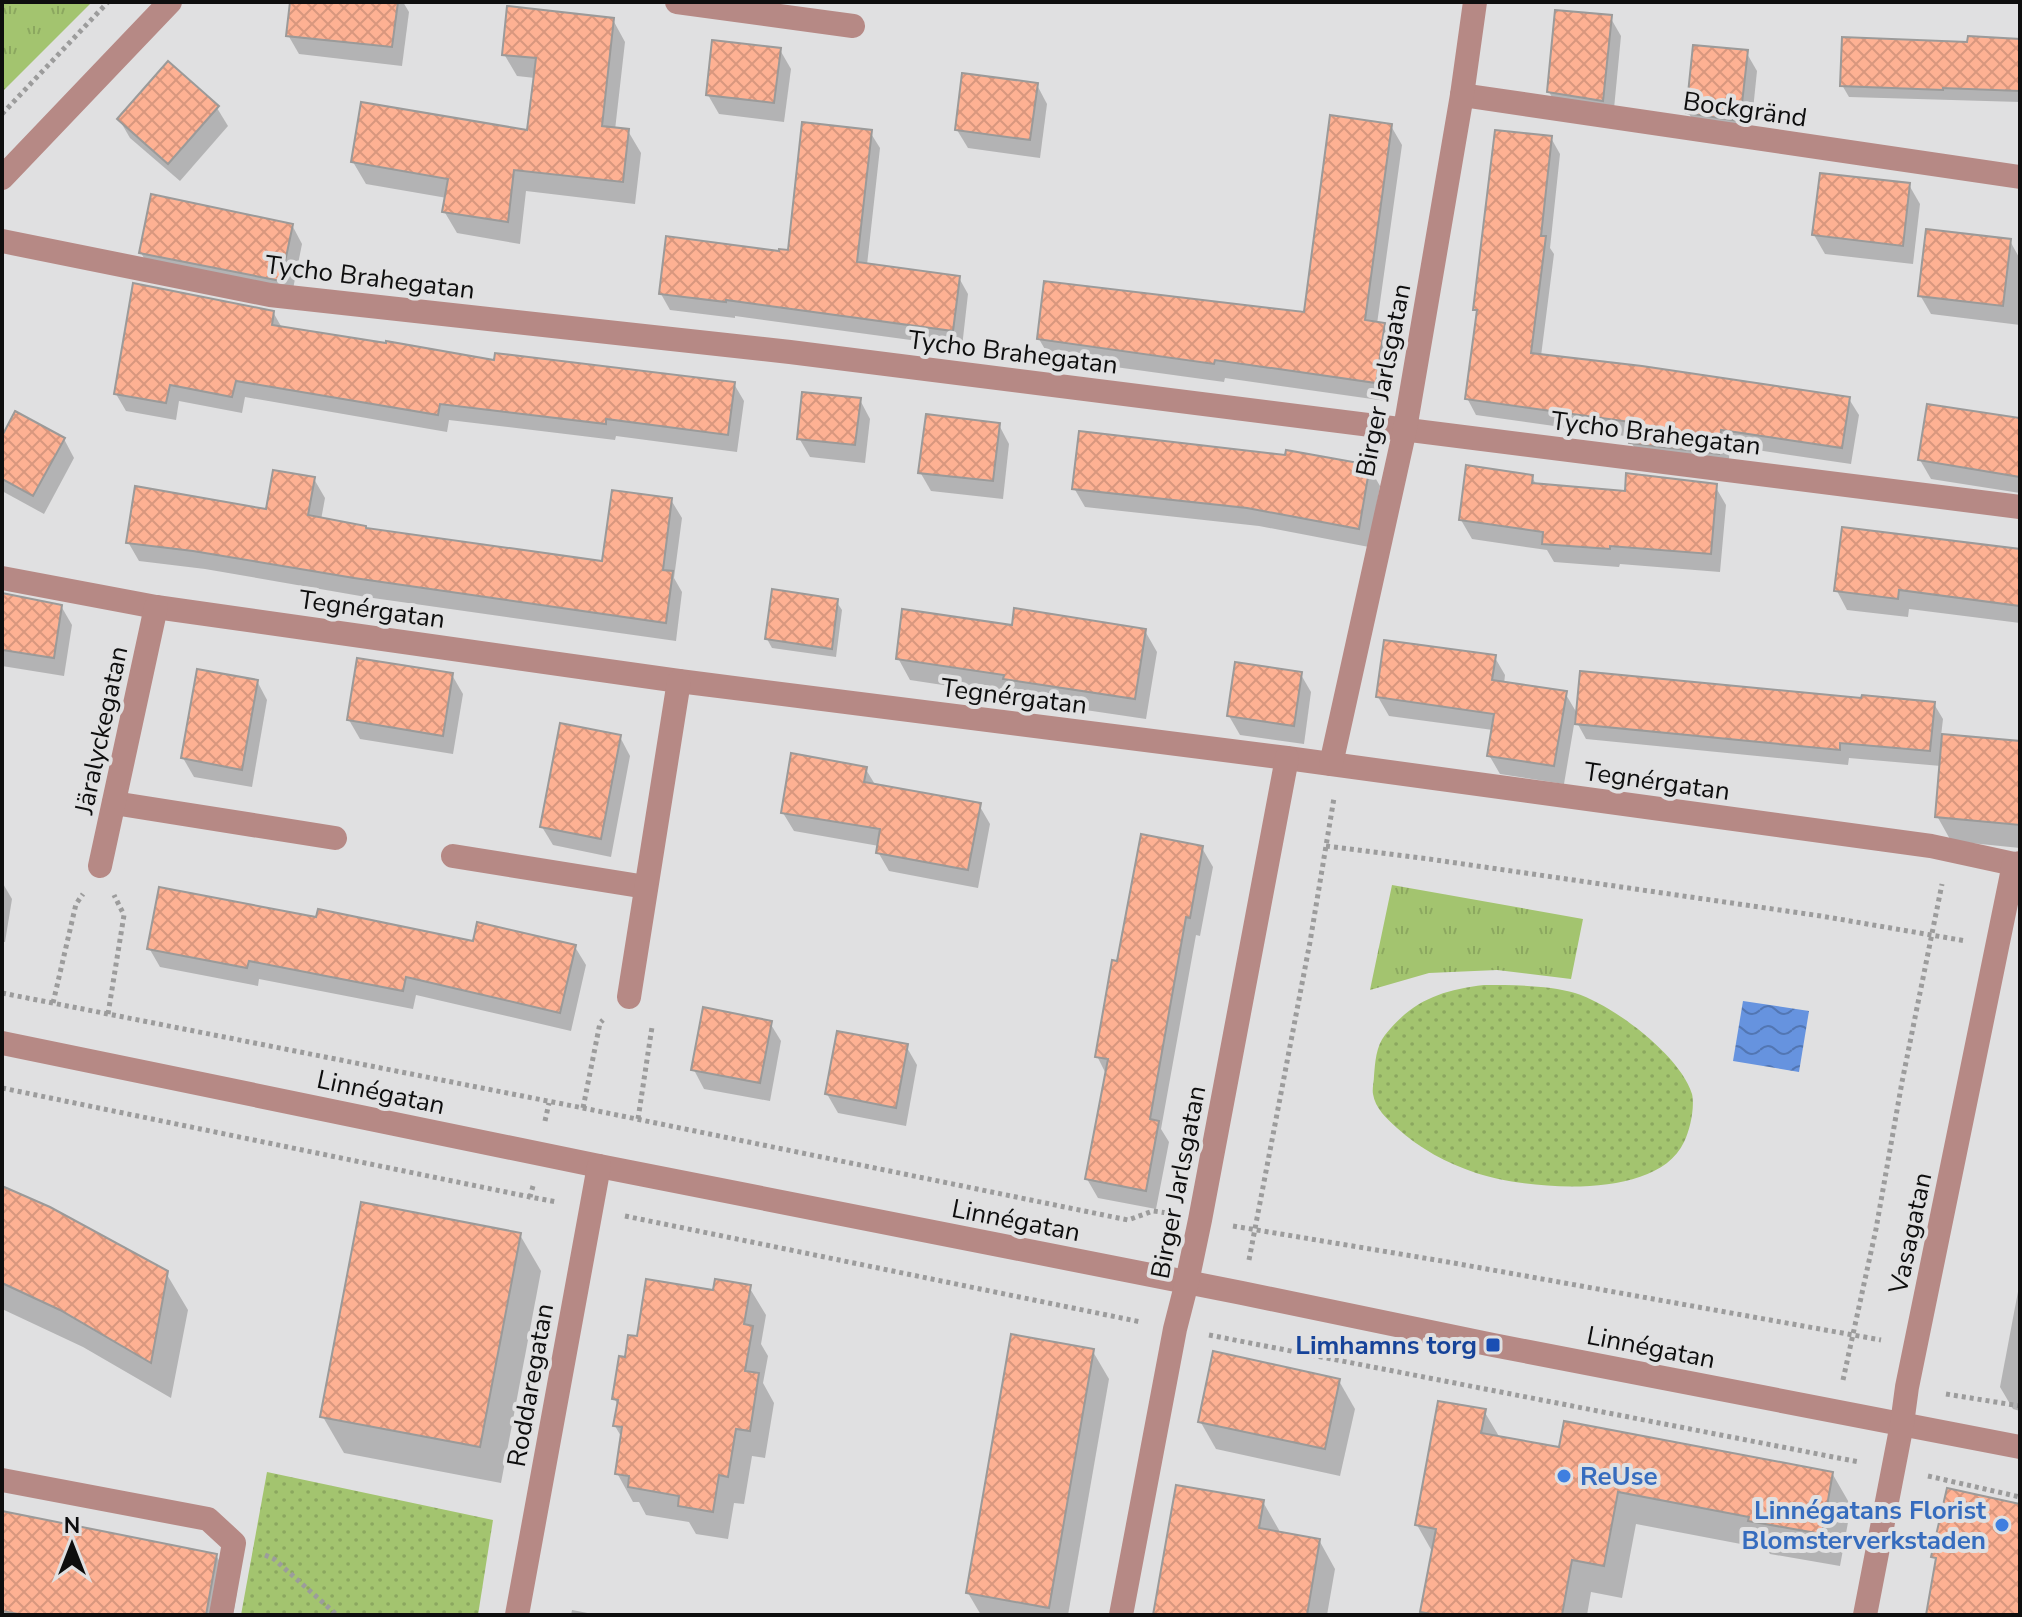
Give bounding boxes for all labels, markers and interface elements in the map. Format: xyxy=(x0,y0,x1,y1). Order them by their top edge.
street label: Bockgränd xyxy=(1681,83,1809,136)
street label: Tycho Brahegatan xyxy=(263,247,477,308)
street label: Birger Jarlsgatan xyxy=(1348,281,1419,480)
street label: Tycho Brahegatan xyxy=(906,322,1120,383)
street label: Tycho Brahegatan xyxy=(1549,403,1763,464)
street label: Tegnérgatan xyxy=(297,582,447,637)
street label: Järalyckegatan xyxy=(66,643,136,818)
street label: Tegnérgatan xyxy=(939,670,1089,723)
street label: Tegnérgatan xyxy=(1582,754,1732,809)
street label: Linnégatan xyxy=(314,1062,448,1123)
street label: Birger Jarlsgatan xyxy=(1143,1083,1214,1282)
street label: Vasagatan xyxy=(1880,1169,1940,1298)
street label: Linnégatan xyxy=(949,1191,1083,1250)
street label: Roddaregatan xyxy=(499,1301,562,1470)
street label: Linnégatan xyxy=(1584,1318,1718,1377)
place label: Limhamns torg xyxy=(1295,1328,1477,1363)
marker: Limhamns torg xyxy=(1484,1336,1502,1354)
place label: ReUse xyxy=(1580,1459,1658,1494)
marker: ReUse xyxy=(1555,1467,1573,1485)
place label: Linnégatans Florist Blomsterverkstaden xyxy=(1742,1493,1987,1558)
north arrow xyxy=(32,1505,112,1585)
text: N xyxy=(64,1511,80,1541)
marker: Linnégatans Florist Blomsterverkstaden xyxy=(1993,1516,2011,1534)

